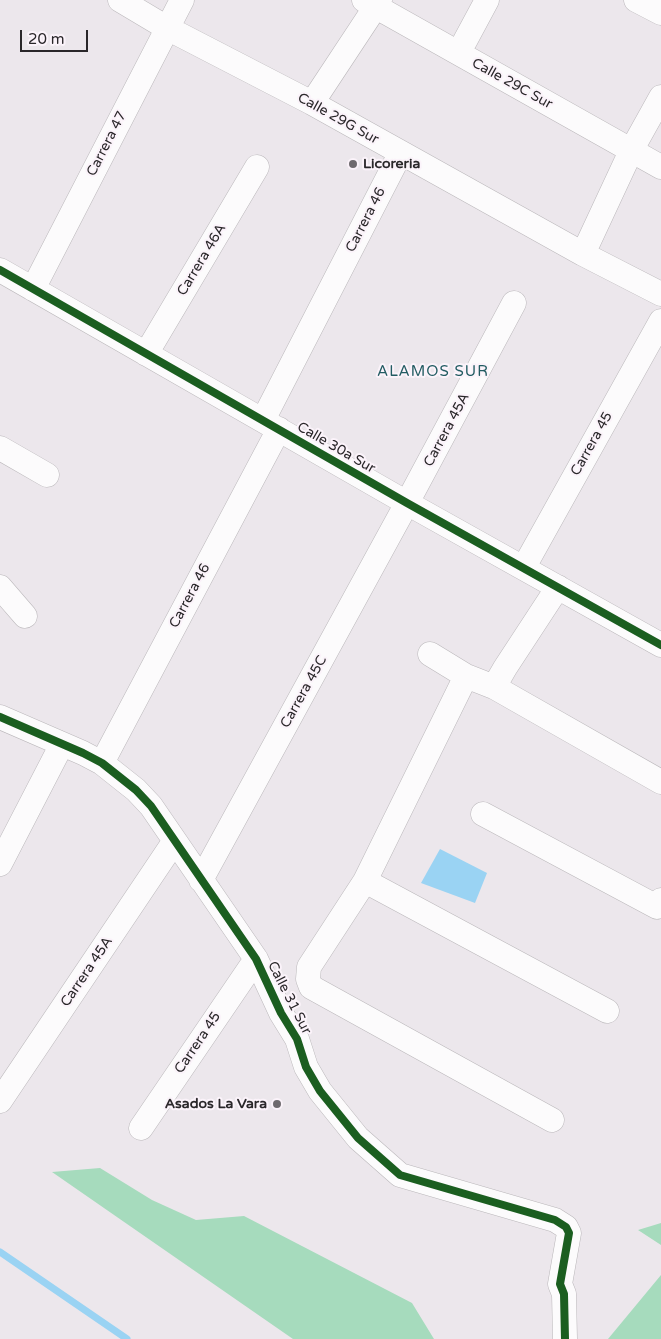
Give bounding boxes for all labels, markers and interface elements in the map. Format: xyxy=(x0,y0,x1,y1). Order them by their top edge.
scale bar xyxy=(22,20,90,52)
text: 20 m xyxy=(28,30,65,48)
street label: Calle 29C Sur xyxy=(469,55,555,113)
street label: Calle 29G Sur xyxy=(294,90,382,148)
street label: Carrera 47 xyxy=(84,109,130,179)
place label: Licoreria xyxy=(363,156,420,172)
marker: Licoreria xyxy=(347,158,359,170)
street label: Carrera 46 xyxy=(343,185,389,255)
street label: Carrera 46A xyxy=(174,221,230,299)
district label: ALAMOS SUR xyxy=(376,363,490,381)
street label: Carrera 45A xyxy=(421,390,473,470)
street label: Carrera 45 xyxy=(568,409,616,479)
street label: Calle 30a Sur xyxy=(294,419,378,477)
street label: Carrera 46 xyxy=(166,561,214,631)
street label: Carrera 45C xyxy=(277,653,331,731)
street label: Carrera 45A xyxy=(57,934,117,1010)
street label: Calle 31 Sur xyxy=(263,959,315,1037)
street label: Carrera 45 xyxy=(171,1009,225,1077)
place label: Asados La Vara xyxy=(165,1096,267,1112)
marker: Asados La Vara xyxy=(271,1098,283,1110)

